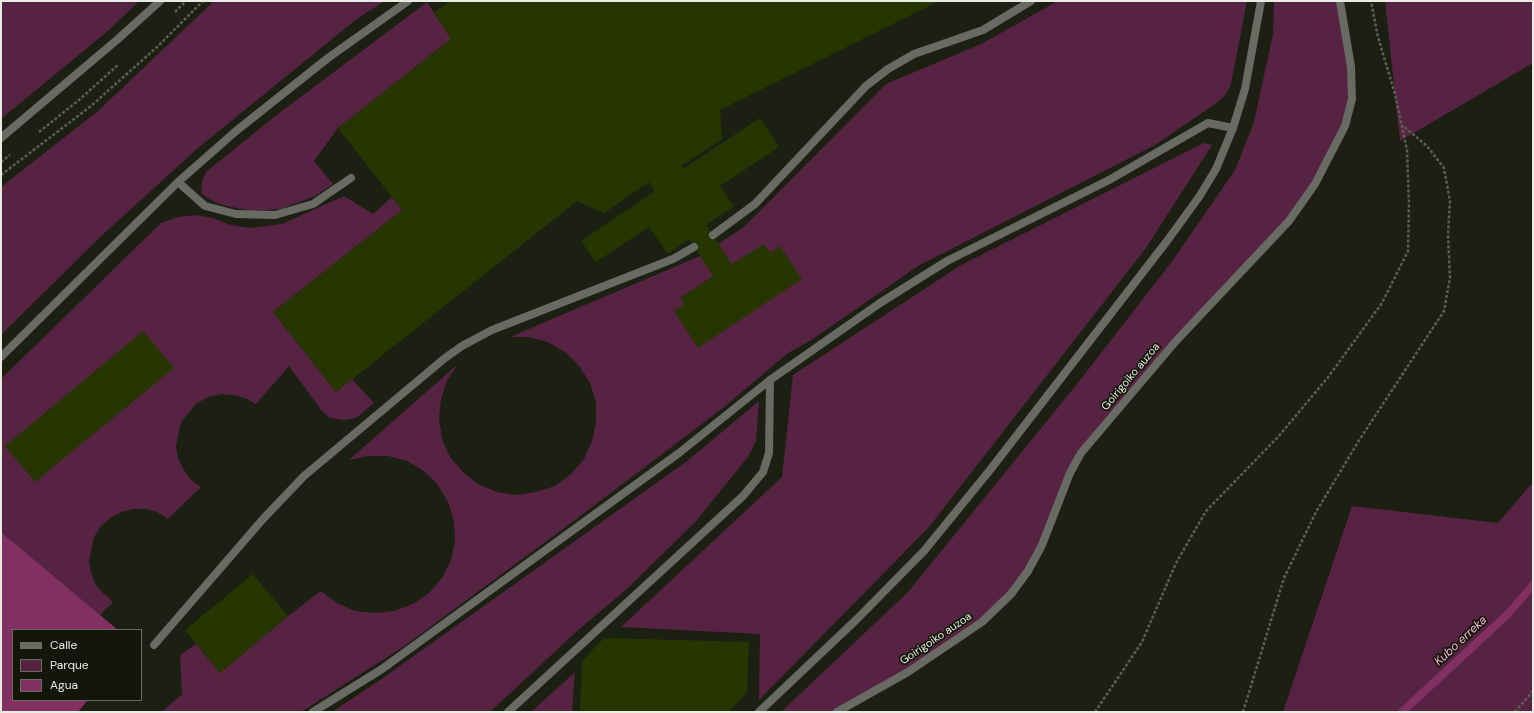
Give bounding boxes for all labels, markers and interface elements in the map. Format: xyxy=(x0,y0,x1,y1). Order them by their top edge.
street label: Goirigoiko auzoa xyxy=(1099,341,1163,413)
street label: Goirigoiko auzoa xyxy=(898,610,974,668)
water label: Kubo erreka xyxy=(1432,613,1490,669)
legend xyxy=(12,629,142,701)
text: Calle xyxy=(50,637,77,653)
text: Parque xyxy=(50,657,89,673)
text: Agua xyxy=(50,677,78,693)

